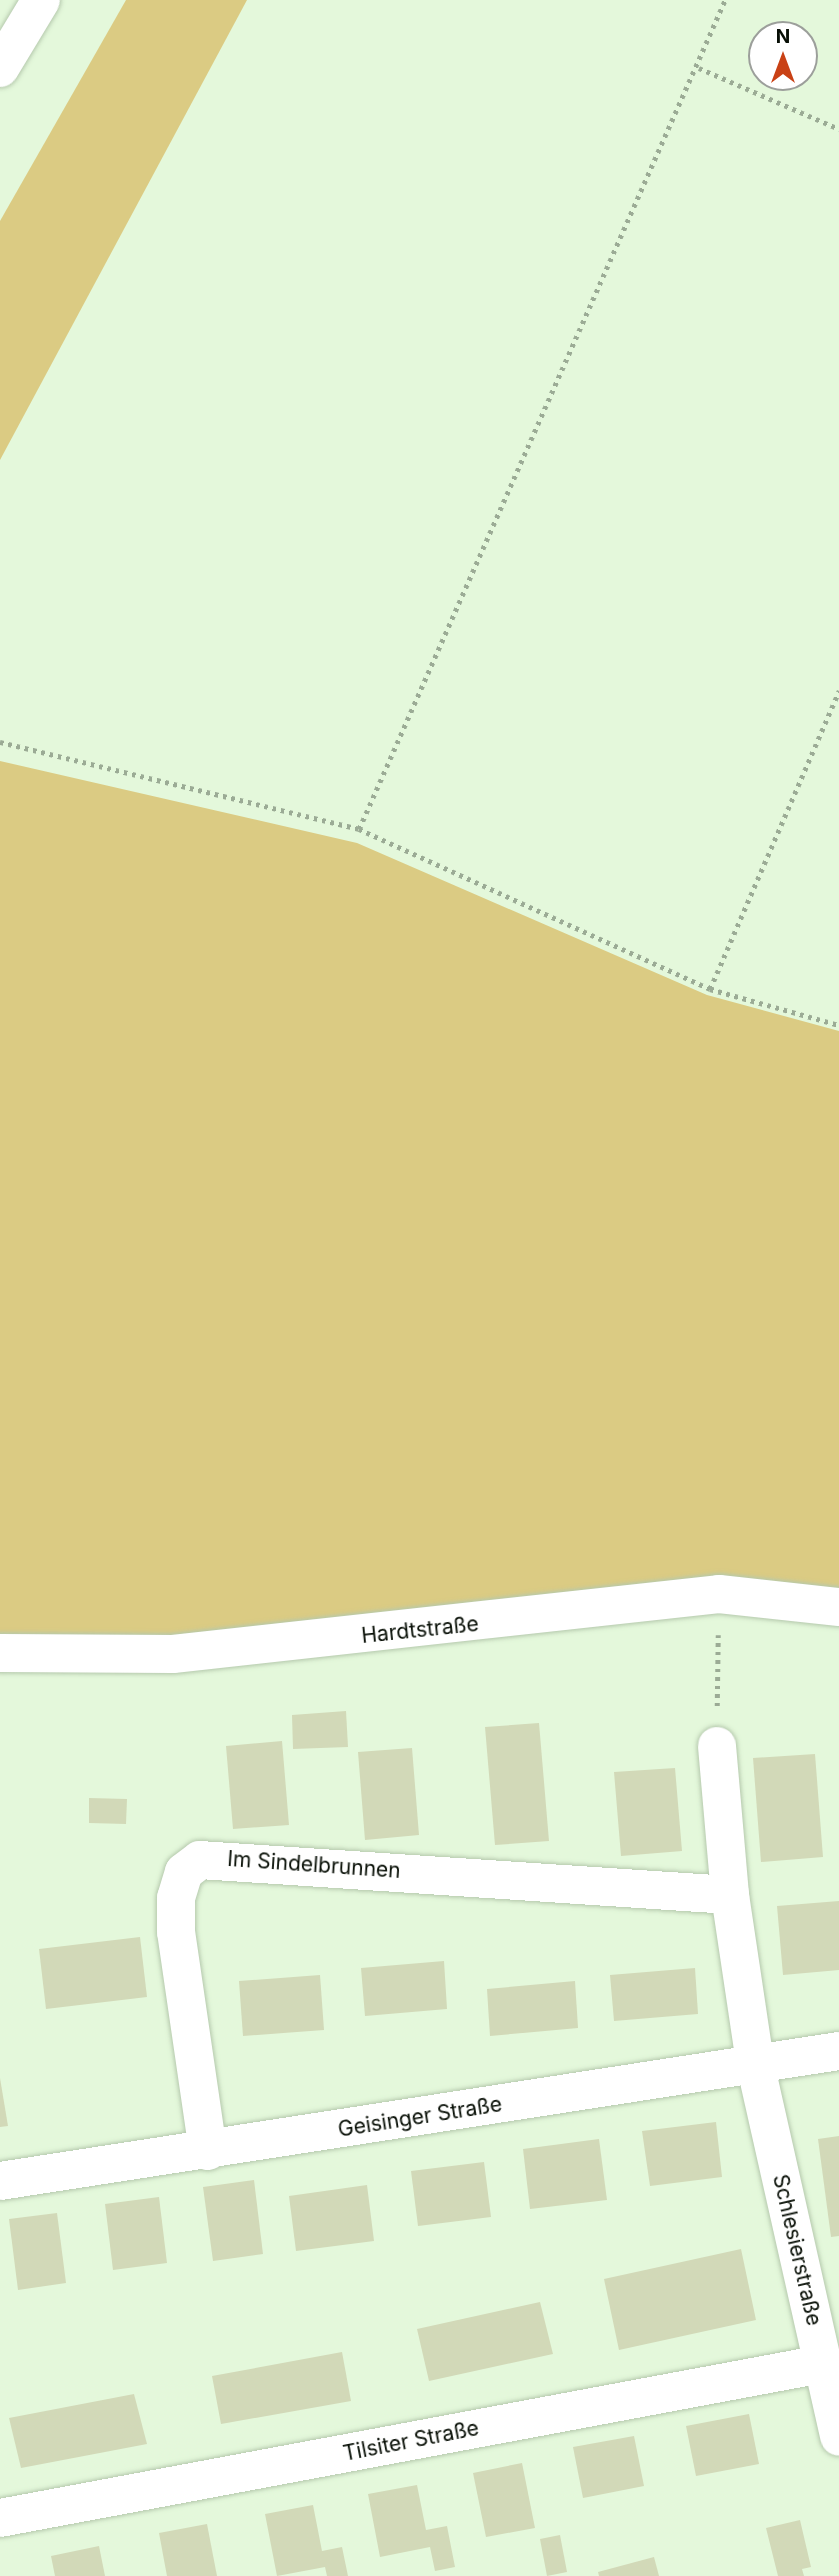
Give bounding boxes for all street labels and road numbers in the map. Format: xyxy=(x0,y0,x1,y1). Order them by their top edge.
street label: Hardtstraße xyxy=(360,1611,480,1649)
street label: Im Sindelbrunnen xyxy=(226,1846,402,1884)
street label: Geisinger Straße xyxy=(336,2092,504,2142)
street label: Schlesierstraße xyxy=(767,2172,827,2328)
street label: Tilsiter Straße xyxy=(341,2415,481,2467)

